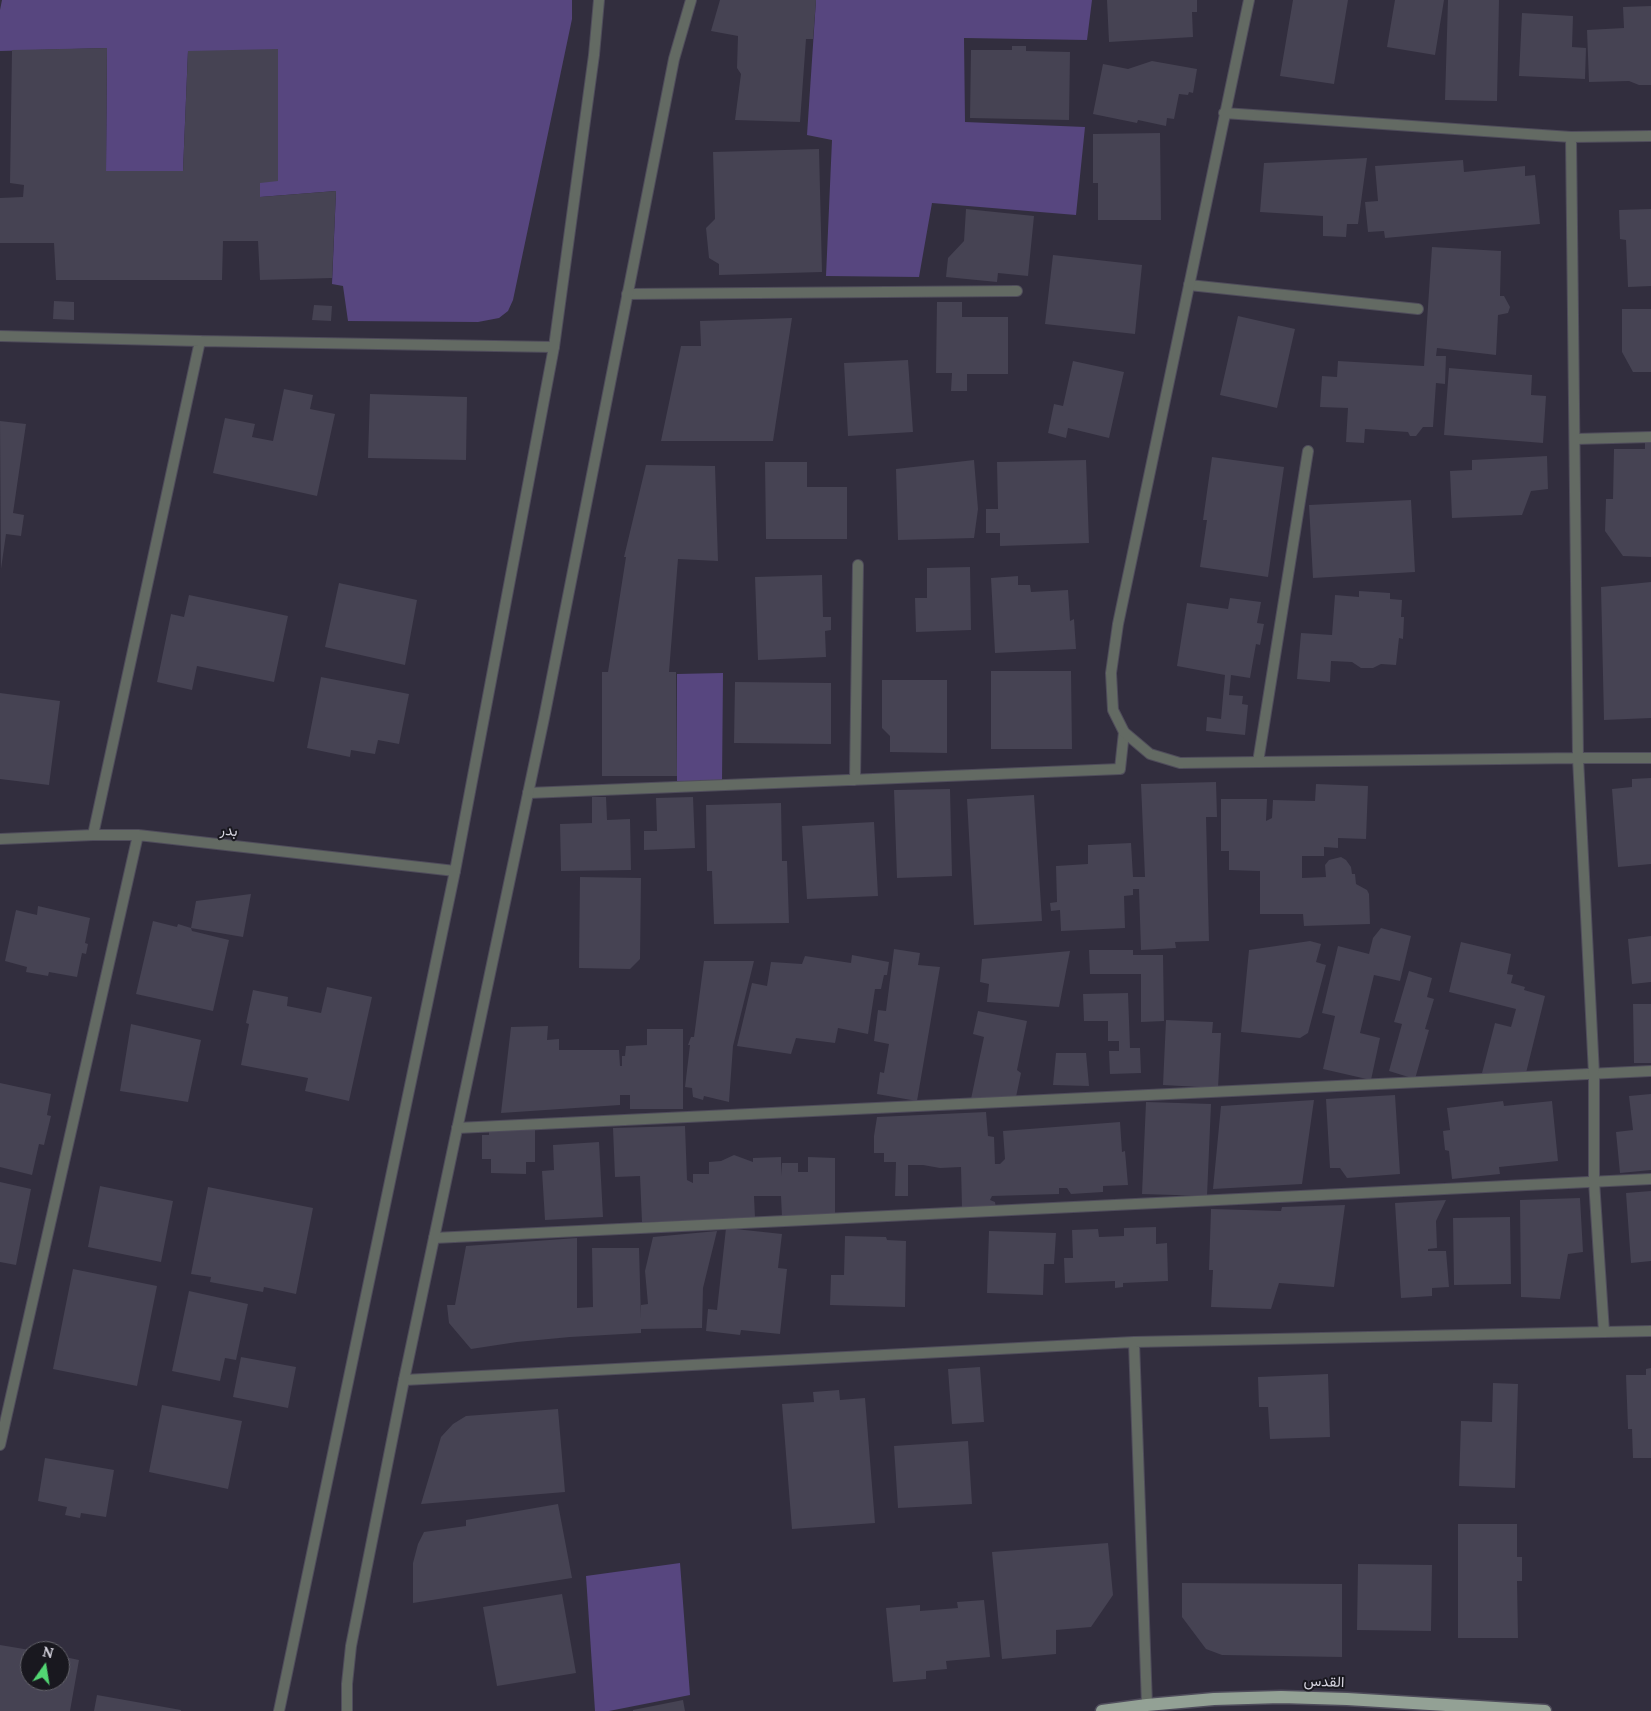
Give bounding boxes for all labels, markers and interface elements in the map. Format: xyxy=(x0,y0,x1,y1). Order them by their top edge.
street label: بدر xyxy=(219,821,239,841)
north arrow xyxy=(20,1641,70,1691)
text: N xyxy=(41,1642,55,1662)
street label: القدس xyxy=(1303,1672,1345,1692)

